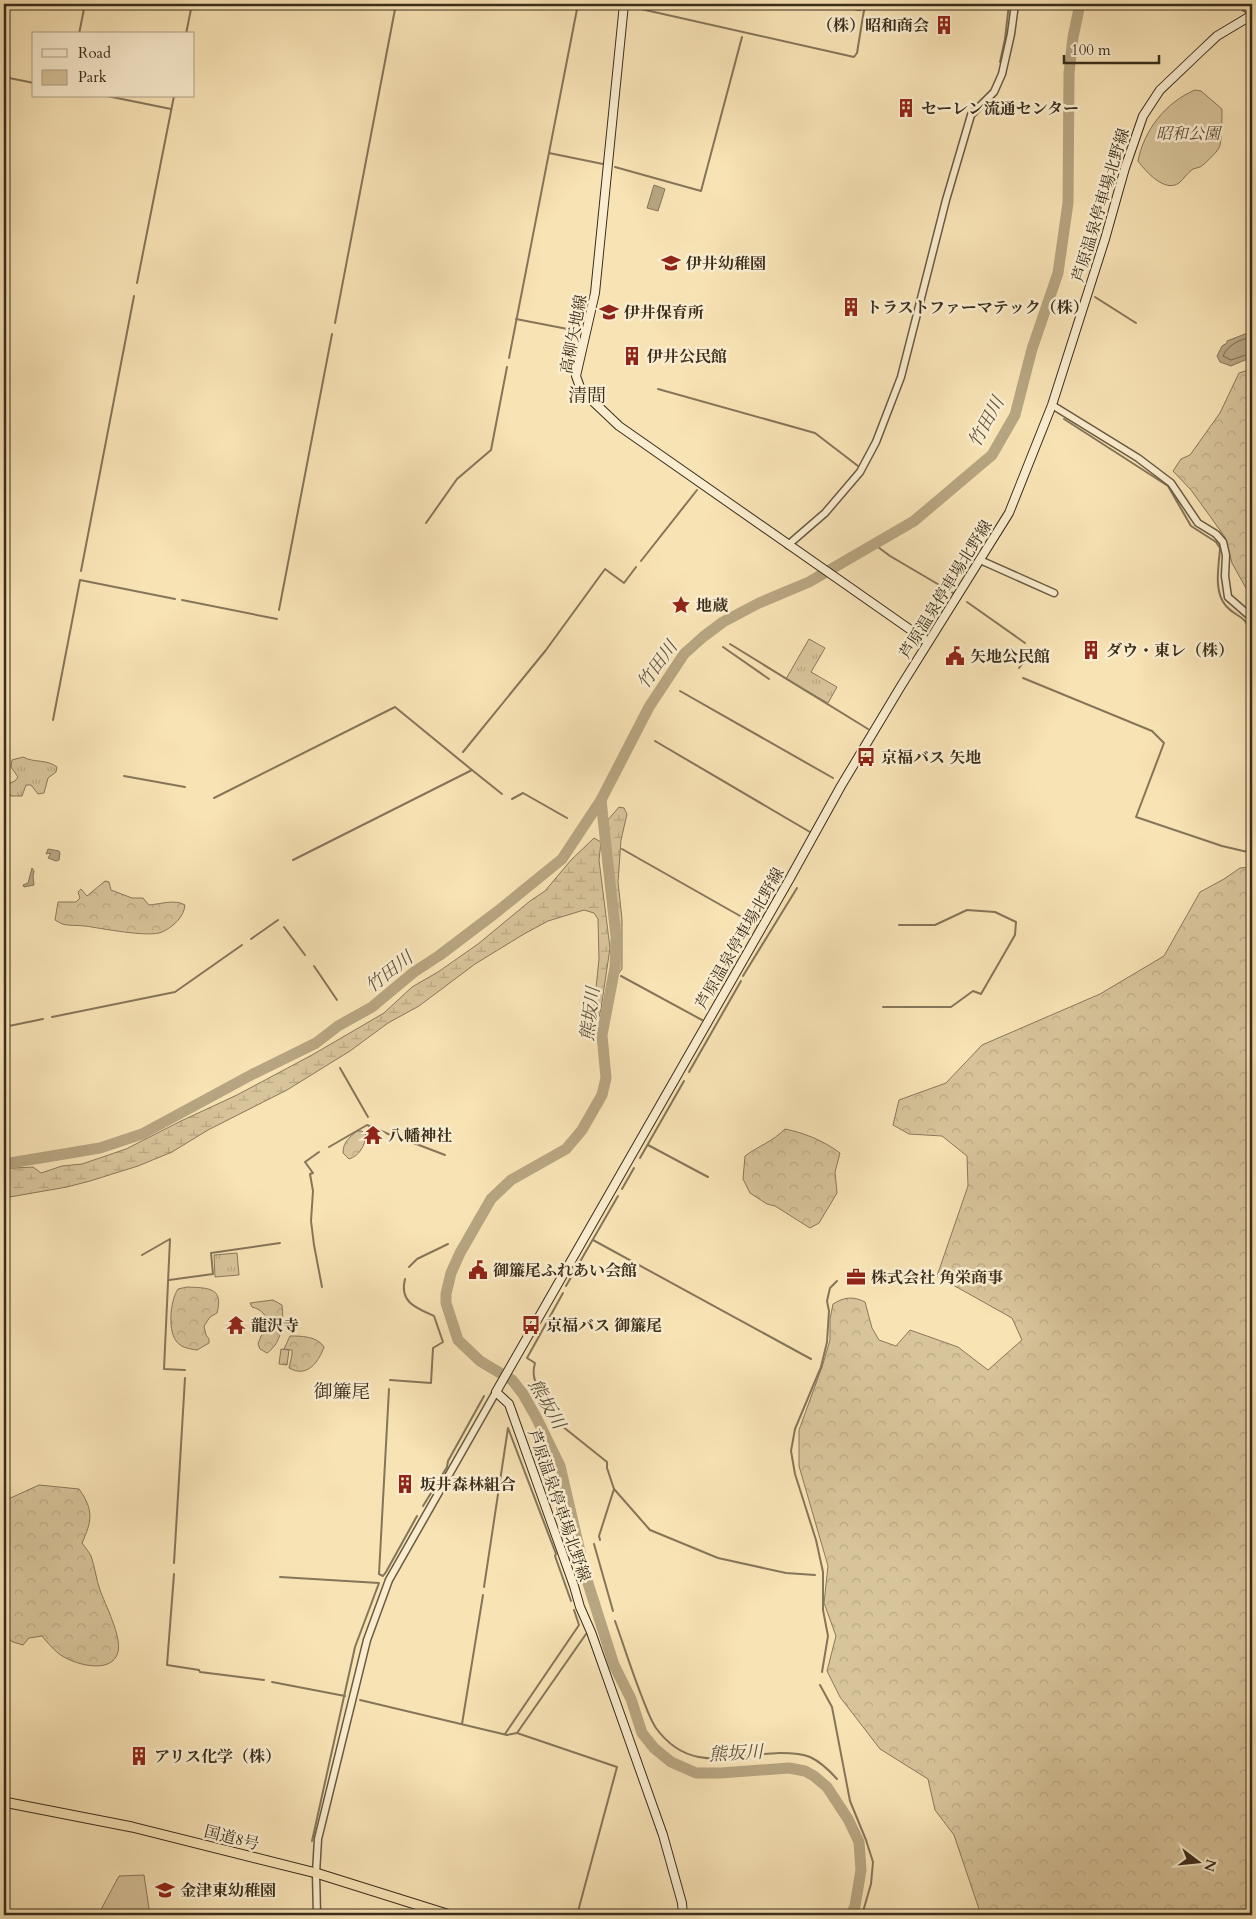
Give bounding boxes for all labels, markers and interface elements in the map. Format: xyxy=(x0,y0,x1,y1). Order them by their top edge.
building icon: （株）昭和商会 xyxy=(933,14,955,36)
place label: （株）昭和商会 xyxy=(817,15,929,37)
legend xyxy=(32,32,195,98)
scale bar xyxy=(1064,32,1158,64)
text: 100 m xyxy=(1071,40,1111,60)
text: Road xyxy=(78,43,111,63)
text: Park xyxy=(78,67,107,87)
building icon: セーレン流通センター xyxy=(895,97,917,119)
place label: セーレン流通センター xyxy=(921,98,1079,120)
park label: 昭和公園 xyxy=(1156,123,1223,145)
street label: 芦原温泉停車場北野線 xyxy=(1067,126,1135,285)
school or university icon: 伊井幼稚園 xyxy=(660,252,682,274)
place label: 伊井幼稚園 xyxy=(686,253,766,275)
street label: 高柳矢地線 xyxy=(556,293,592,376)
building icon: トラストファーマテック（株） xyxy=(840,296,862,318)
place label: トラストファーマテック（株） xyxy=(866,297,1089,319)
school or university icon: 伊井保育所 xyxy=(598,301,620,323)
place label: 伊井保育所 xyxy=(624,302,704,324)
building icon: 伊井公民館 xyxy=(621,345,643,367)
place label: 伊井公民館 xyxy=(647,346,727,368)
district label: 清間 xyxy=(568,383,606,409)
water label: 竹田川 xyxy=(962,391,1011,452)
street label: 芦原温泉停車場北野線 xyxy=(894,516,998,663)
place icon: 地蔵 xyxy=(670,594,692,616)
place label: 地蔵 xyxy=(696,595,728,617)
water label: 竹田川 xyxy=(631,634,685,694)
building icon: ダウ・東レ（株） xyxy=(1080,639,1102,661)
place label: ダウ・東レ（株） xyxy=(1106,640,1234,662)
public building icon: 矢地公民館 xyxy=(944,645,966,667)
place label: 矢地公民館 xyxy=(970,646,1050,668)
bus stop icon: 京福バス 矢地 xyxy=(855,746,877,768)
place label: 京福バス 矢地 xyxy=(881,747,981,769)
street label: 芦原温泉停車場北野線 xyxy=(690,864,789,1013)
water label: 竹田川 xyxy=(360,945,420,999)
water label: 熊坂川 xyxy=(575,984,606,1042)
temple icon: 八幡神社 xyxy=(362,1124,384,1146)
place label: 八幡神社 xyxy=(388,1125,452,1147)
public building icon: 御簾尾ふれあい会館 xyxy=(467,1259,489,1281)
place label: 御簾尾ふれあい会館 xyxy=(493,1260,637,1282)
office icon: 株式会社 角栄商事 xyxy=(845,1266,867,1288)
place label: 株式会社 角栄商事 xyxy=(871,1267,1003,1289)
temple icon: 龍沢寺 xyxy=(225,1314,247,1336)
bus stop icon: 京福バス 御簾尾 xyxy=(520,1314,542,1336)
place label: 龍沢寺 xyxy=(251,1315,299,1337)
place label: 京福バス 御簾尾 xyxy=(546,1315,662,1337)
water label: 熊坂川 xyxy=(522,1375,572,1436)
district label: 御簾尾 xyxy=(313,1379,371,1405)
street label: 芦原温泉停車場北野線 xyxy=(523,1426,596,1585)
building icon: 坂井森林組合 xyxy=(394,1473,416,1495)
place label: 坂井森林組合 xyxy=(420,1474,516,1496)
water label: 熊坂川 xyxy=(708,1739,766,1767)
building icon: アリス化学（株） xyxy=(128,1745,150,1767)
place label: アリス化学（株） xyxy=(154,1746,281,1768)
street label: 国道8号 xyxy=(202,1820,262,1855)
north arrow xyxy=(1174,1836,1224,1886)
text: N xyxy=(1199,1857,1221,1874)
school or university icon: 金津東幼稚園 xyxy=(154,1879,176,1901)
place label: 金津東幼稚園 xyxy=(180,1880,276,1902)

